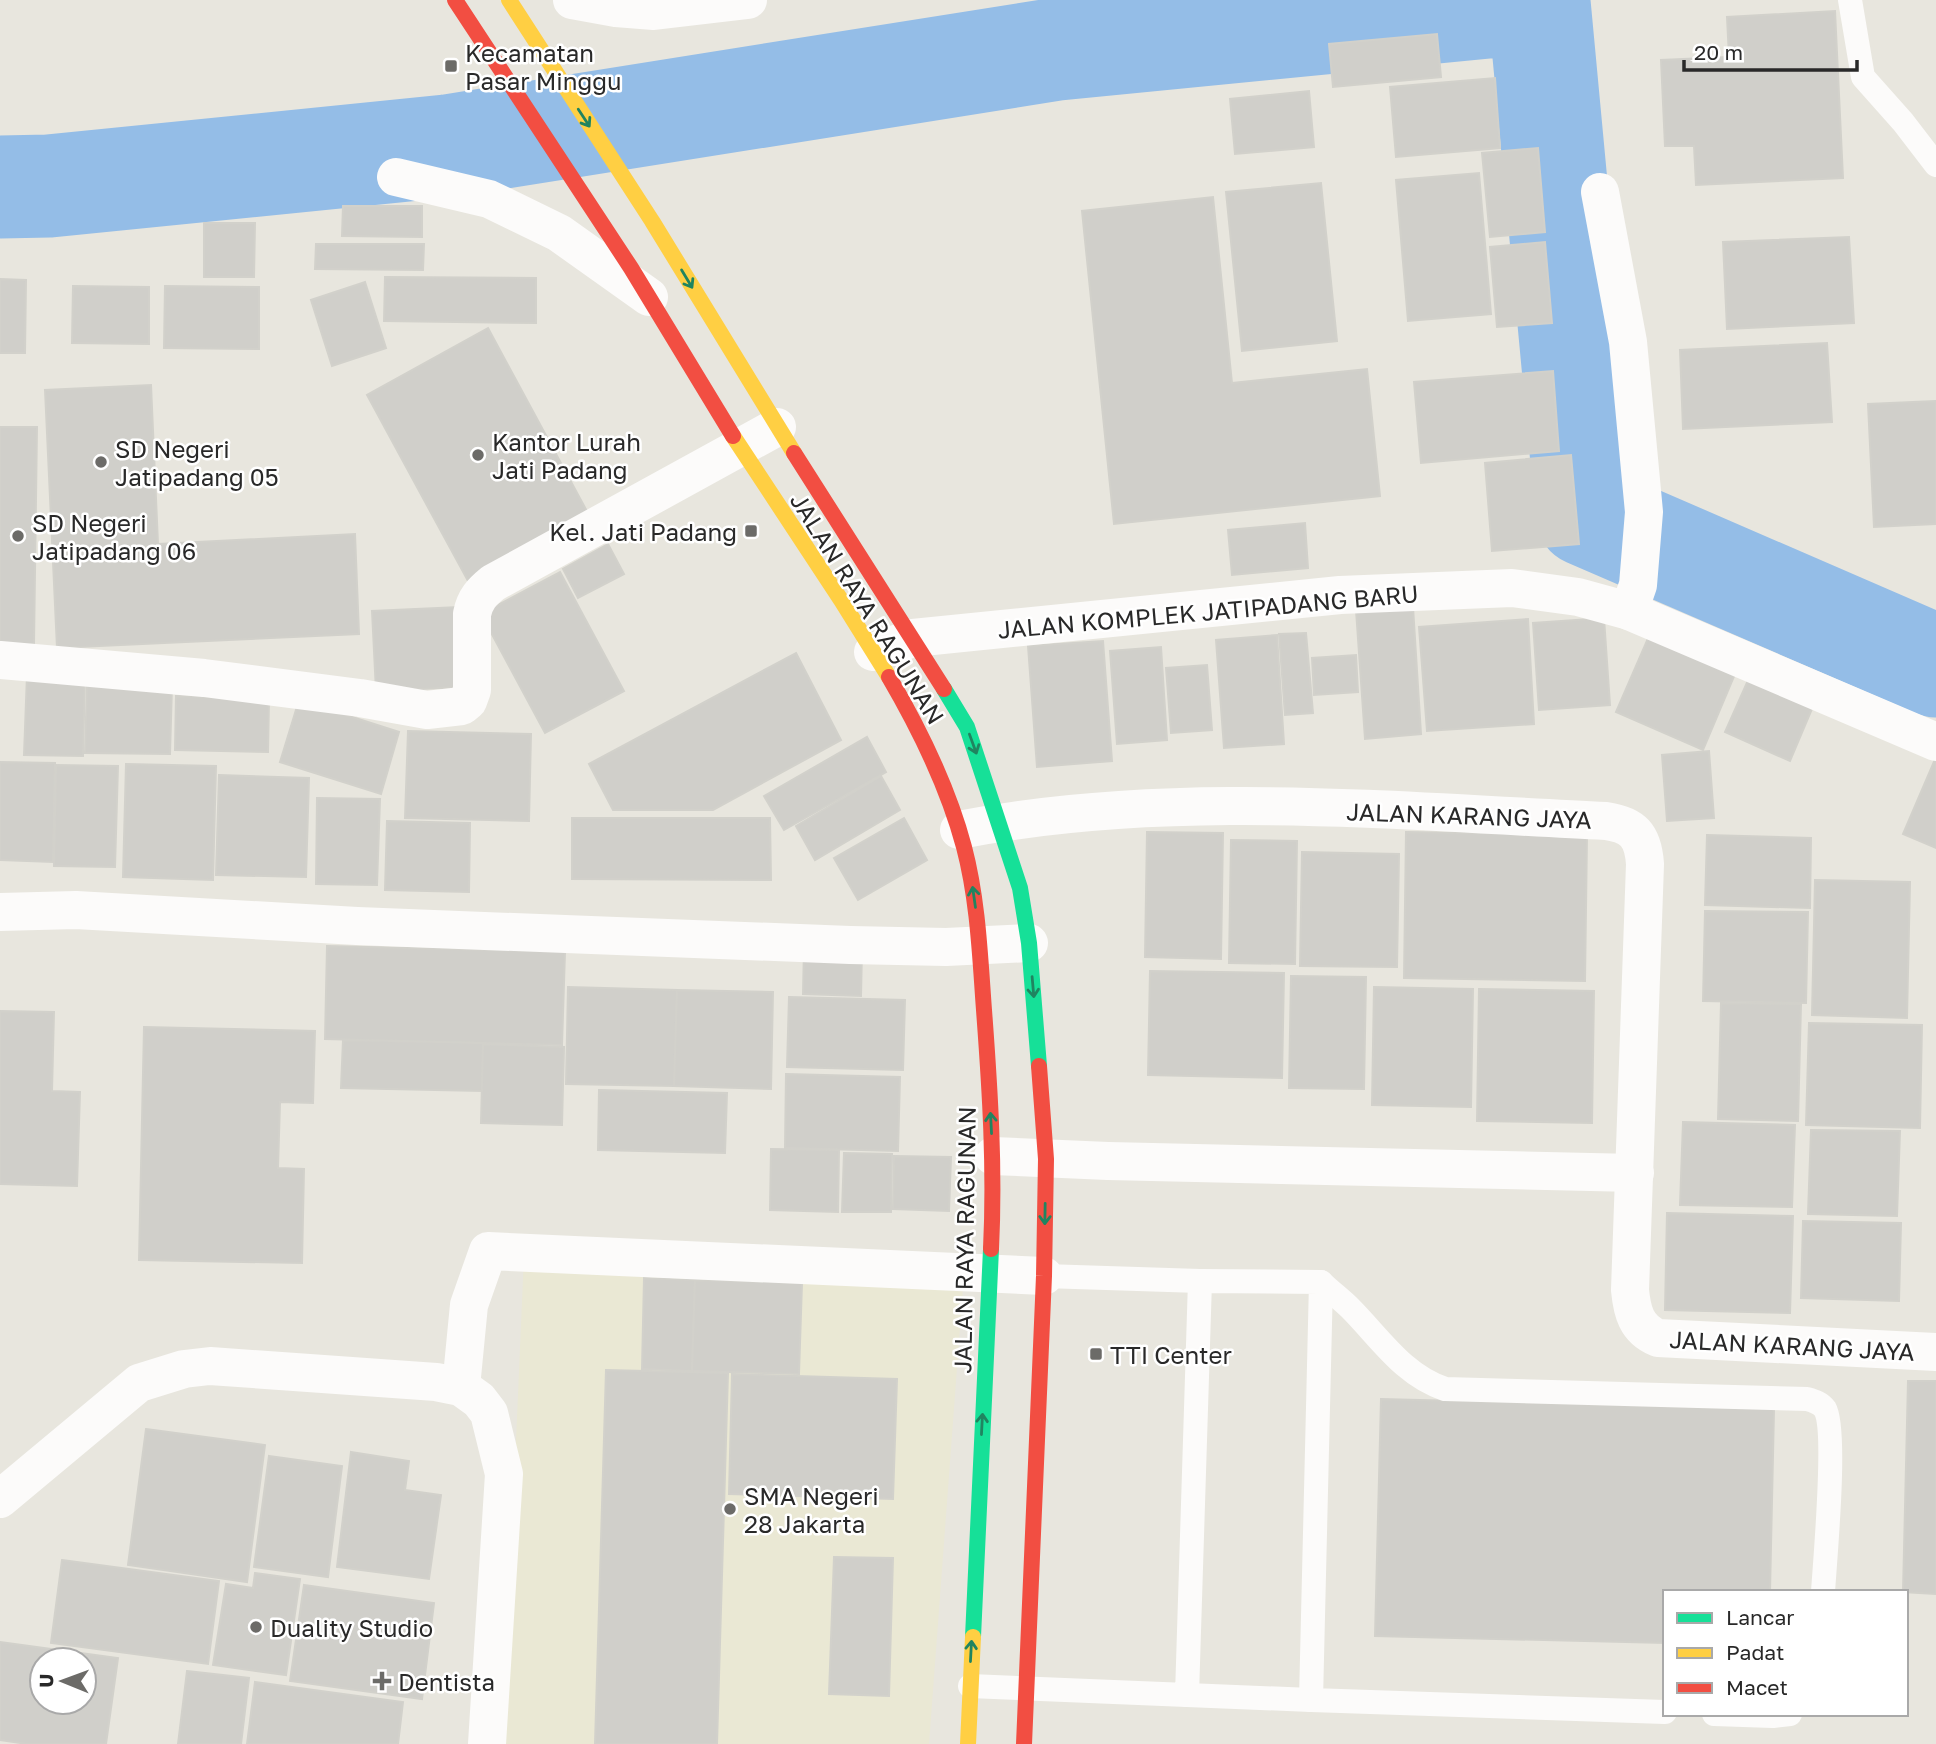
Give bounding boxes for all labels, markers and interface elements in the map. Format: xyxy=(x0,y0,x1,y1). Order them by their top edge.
scale bar xyxy=(1684,28,1857,72)
place label: Kecamatan Pasar Minggu xyxy=(465,38,622,95)
text: 20 m xyxy=(1694,39,1743,65)
marker: Kecamatan Pasar Minggu xyxy=(443,58,459,74)
one-way arrow xyxy=(577,108,592,127)
one-way arrow xyxy=(681,269,695,289)
place label: Kantor Lurah Jati Padang xyxy=(492,427,641,484)
place label: SD Negeri Jatipadang 05 xyxy=(115,434,279,491)
marker: Kantor Lurah Jati Padang xyxy=(470,447,486,463)
marker: SD Negeri Jatipadang 05 xyxy=(93,454,109,470)
street label: JALAN RAYA RAGUNAN xyxy=(785,487,951,729)
place label: SD Negeri Jatipadang 06 xyxy=(32,508,196,565)
place label: Kel. Jati Padang xyxy=(549,517,737,546)
marker: Kel. Jati Padang xyxy=(743,523,759,539)
marker: SD Negeri Jatipadang 06 xyxy=(10,528,26,544)
street label: JALAN KOMPLEK JATIPADANG BARU xyxy=(996,578,1420,644)
one-way arrow xyxy=(967,733,980,755)
street label: JALAN KARANG JAYA xyxy=(1346,796,1592,834)
one-way arrow xyxy=(967,886,980,909)
one-way arrow xyxy=(1027,976,1040,998)
street label: JALAN RAYA RAGUNAN xyxy=(947,1106,981,1374)
one-way arrow xyxy=(984,1113,997,1135)
one-way arrow xyxy=(1039,1203,1052,1226)
street label: JALAN KARANG JAYA xyxy=(1669,1324,1915,1366)
place label: TTI Center xyxy=(1110,1340,1232,1369)
marker: TTI Center xyxy=(1088,1346,1104,1362)
one-way arrow xyxy=(976,1413,989,1436)
place label: SMA Negeri 28 Jakarta xyxy=(744,1481,879,1538)
marker: SMA Negeri 28 Jakarta xyxy=(722,1501,738,1517)
legend xyxy=(1663,1590,1908,1716)
text: Lancar xyxy=(1726,1604,1794,1630)
place label: Duality Studio xyxy=(270,1613,433,1642)
marker: Duality Studio xyxy=(248,1619,264,1635)
text: Padat xyxy=(1726,1639,1784,1665)
one-way arrow xyxy=(965,1640,978,1663)
north arrow xyxy=(28,1646,98,1716)
place label: Dentista xyxy=(398,1667,495,1696)
marker: Dentista xyxy=(372,1671,392,1691)
text: U xyxy=(34,1674,57,1688)
text: Macet xyxy=(1726,1674,1788,1700)

